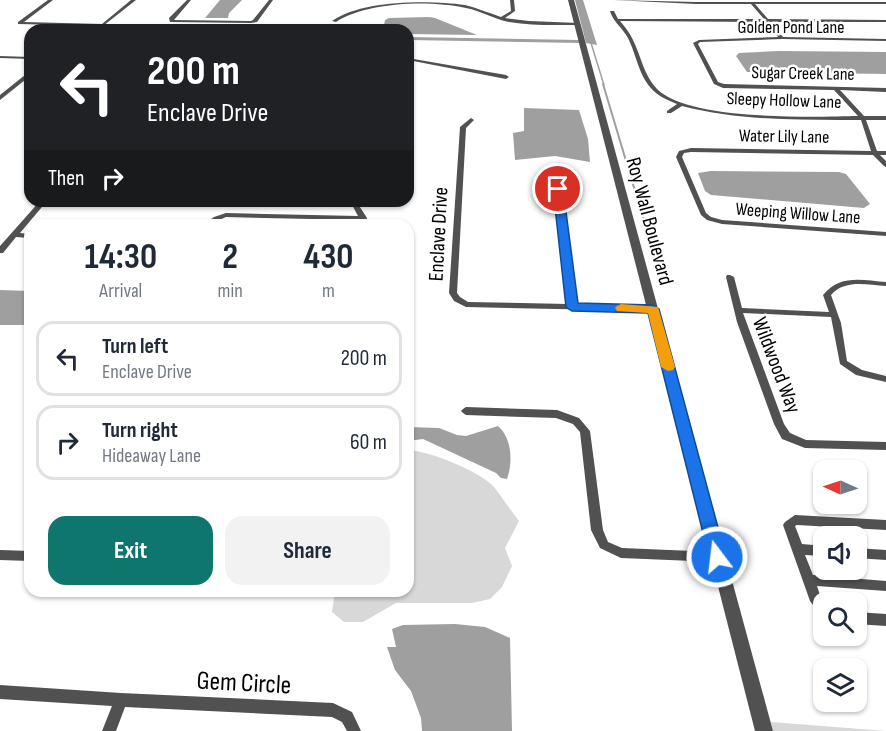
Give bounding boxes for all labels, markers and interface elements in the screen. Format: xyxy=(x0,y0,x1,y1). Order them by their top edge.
street label: Golden Pond Lane xyxy=(738,17,844,38)
text: 200 m xyxy=(147,46,240,97)
icon: left xyxy=(48,48,126,126)
street label: Sugar Creek Lane xyxy=(751,62,855,85)
street label: Sleepy Hollow Lane xyxy=(726,88,842,113)
text: Enclave Drive xyxy=(147,97,268,129)
street label: Water Lily Lane xyxy=(739,125,829,148)
street label: Roy Wall Boulevard xyxy=(620,155,679,288)
icon: right xyxy=(96,162,129,195)
pin xyxy=(532,163,583,214)
text: Then xyxy=(48,165,84,192)
icon: arrive xyxy=(541,172,574,205)
street label: Enclave Drive xyxy=(424,186,453,282)
street label: Weeping Willow Lane xyxy=(735,199,861,228)
text: 14:30 xyxy=(85,236,157,279)
text: 2 xyxy=(222,236,238,279)
text: 430 xyxy=(303,236,353,279)
text: Arrival xyxy=(99,279,142,303)
text: min xyxy=(218,279,243,303)
text: m xyxy=(322,279,335,303)
street label: Wildwood Way xyxy=(747,314,806,417)
text: Turn left xyxy=(102,333,168,360)
icon: left xyxy=(51,342,84,375)
text: 200 m xyxy=(341,345,387,372)
text: Enclave Drive xyxy=(102,360,192,384)
text: Turn right xyxy=(102,417,178,444)
icon: right xyxy=(51,426,84,459)
text: 60 m xyxy=(350,429,387,456)
text: Hideaway Lane xyxy=(102,444,201,468)
north arrow xyxy=(813,460,867,514)
map controls xyxy=(813,460,867,712)
button: Exit xyxy=(48,516,213,585)
button: Share xyxy=(225,516,390,585)
position arrow xyxy=(685,525,749,589)
button: sound xyxy=(813,526,867,580)
button: search xyxy=(813,592,867,646)
button: layers xyxy=(813,658,867,712)
street label: Gem Circle xyxy=(196,666,292,701)

